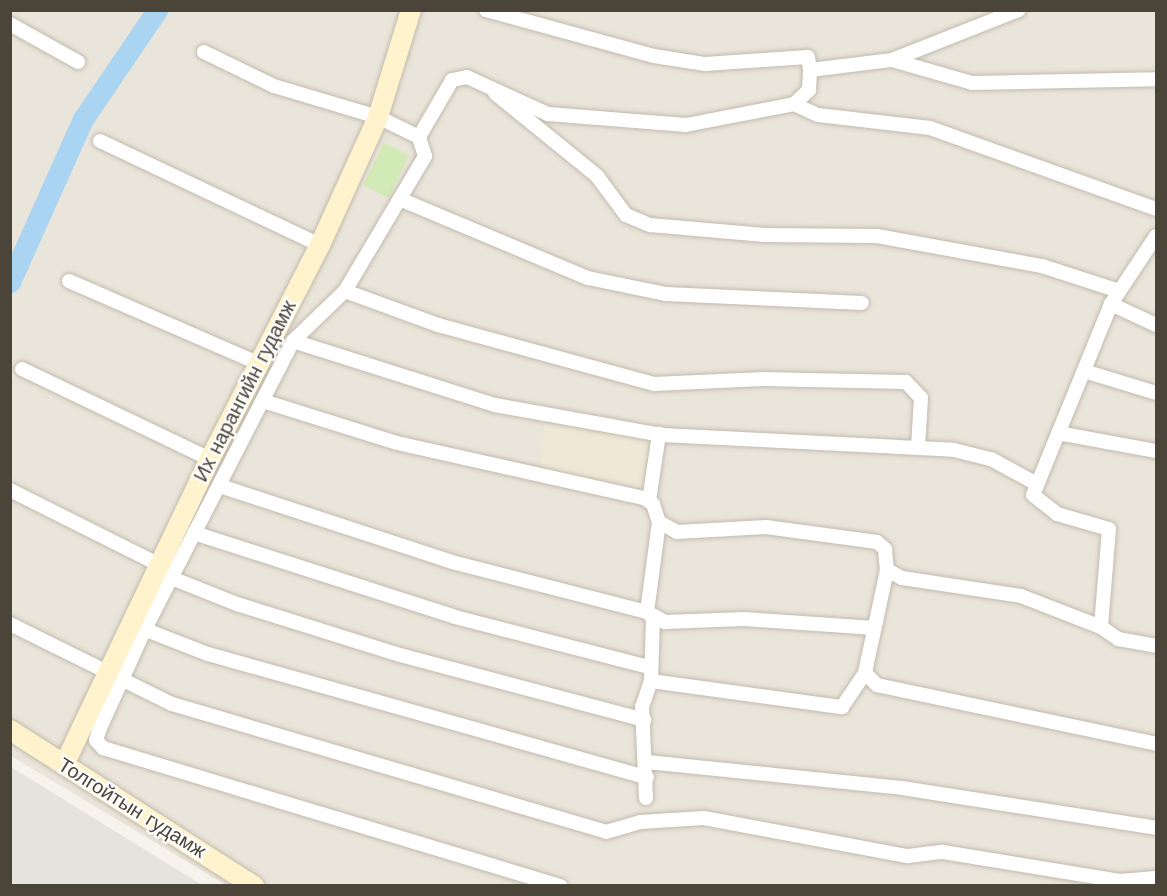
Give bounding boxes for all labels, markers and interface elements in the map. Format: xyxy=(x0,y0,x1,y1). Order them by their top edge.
street label: Их нарангийн гудамж xyxy=(189,296,301,486)
street label: Толгойтын гудамж xyxy=(54,753,210,863)

